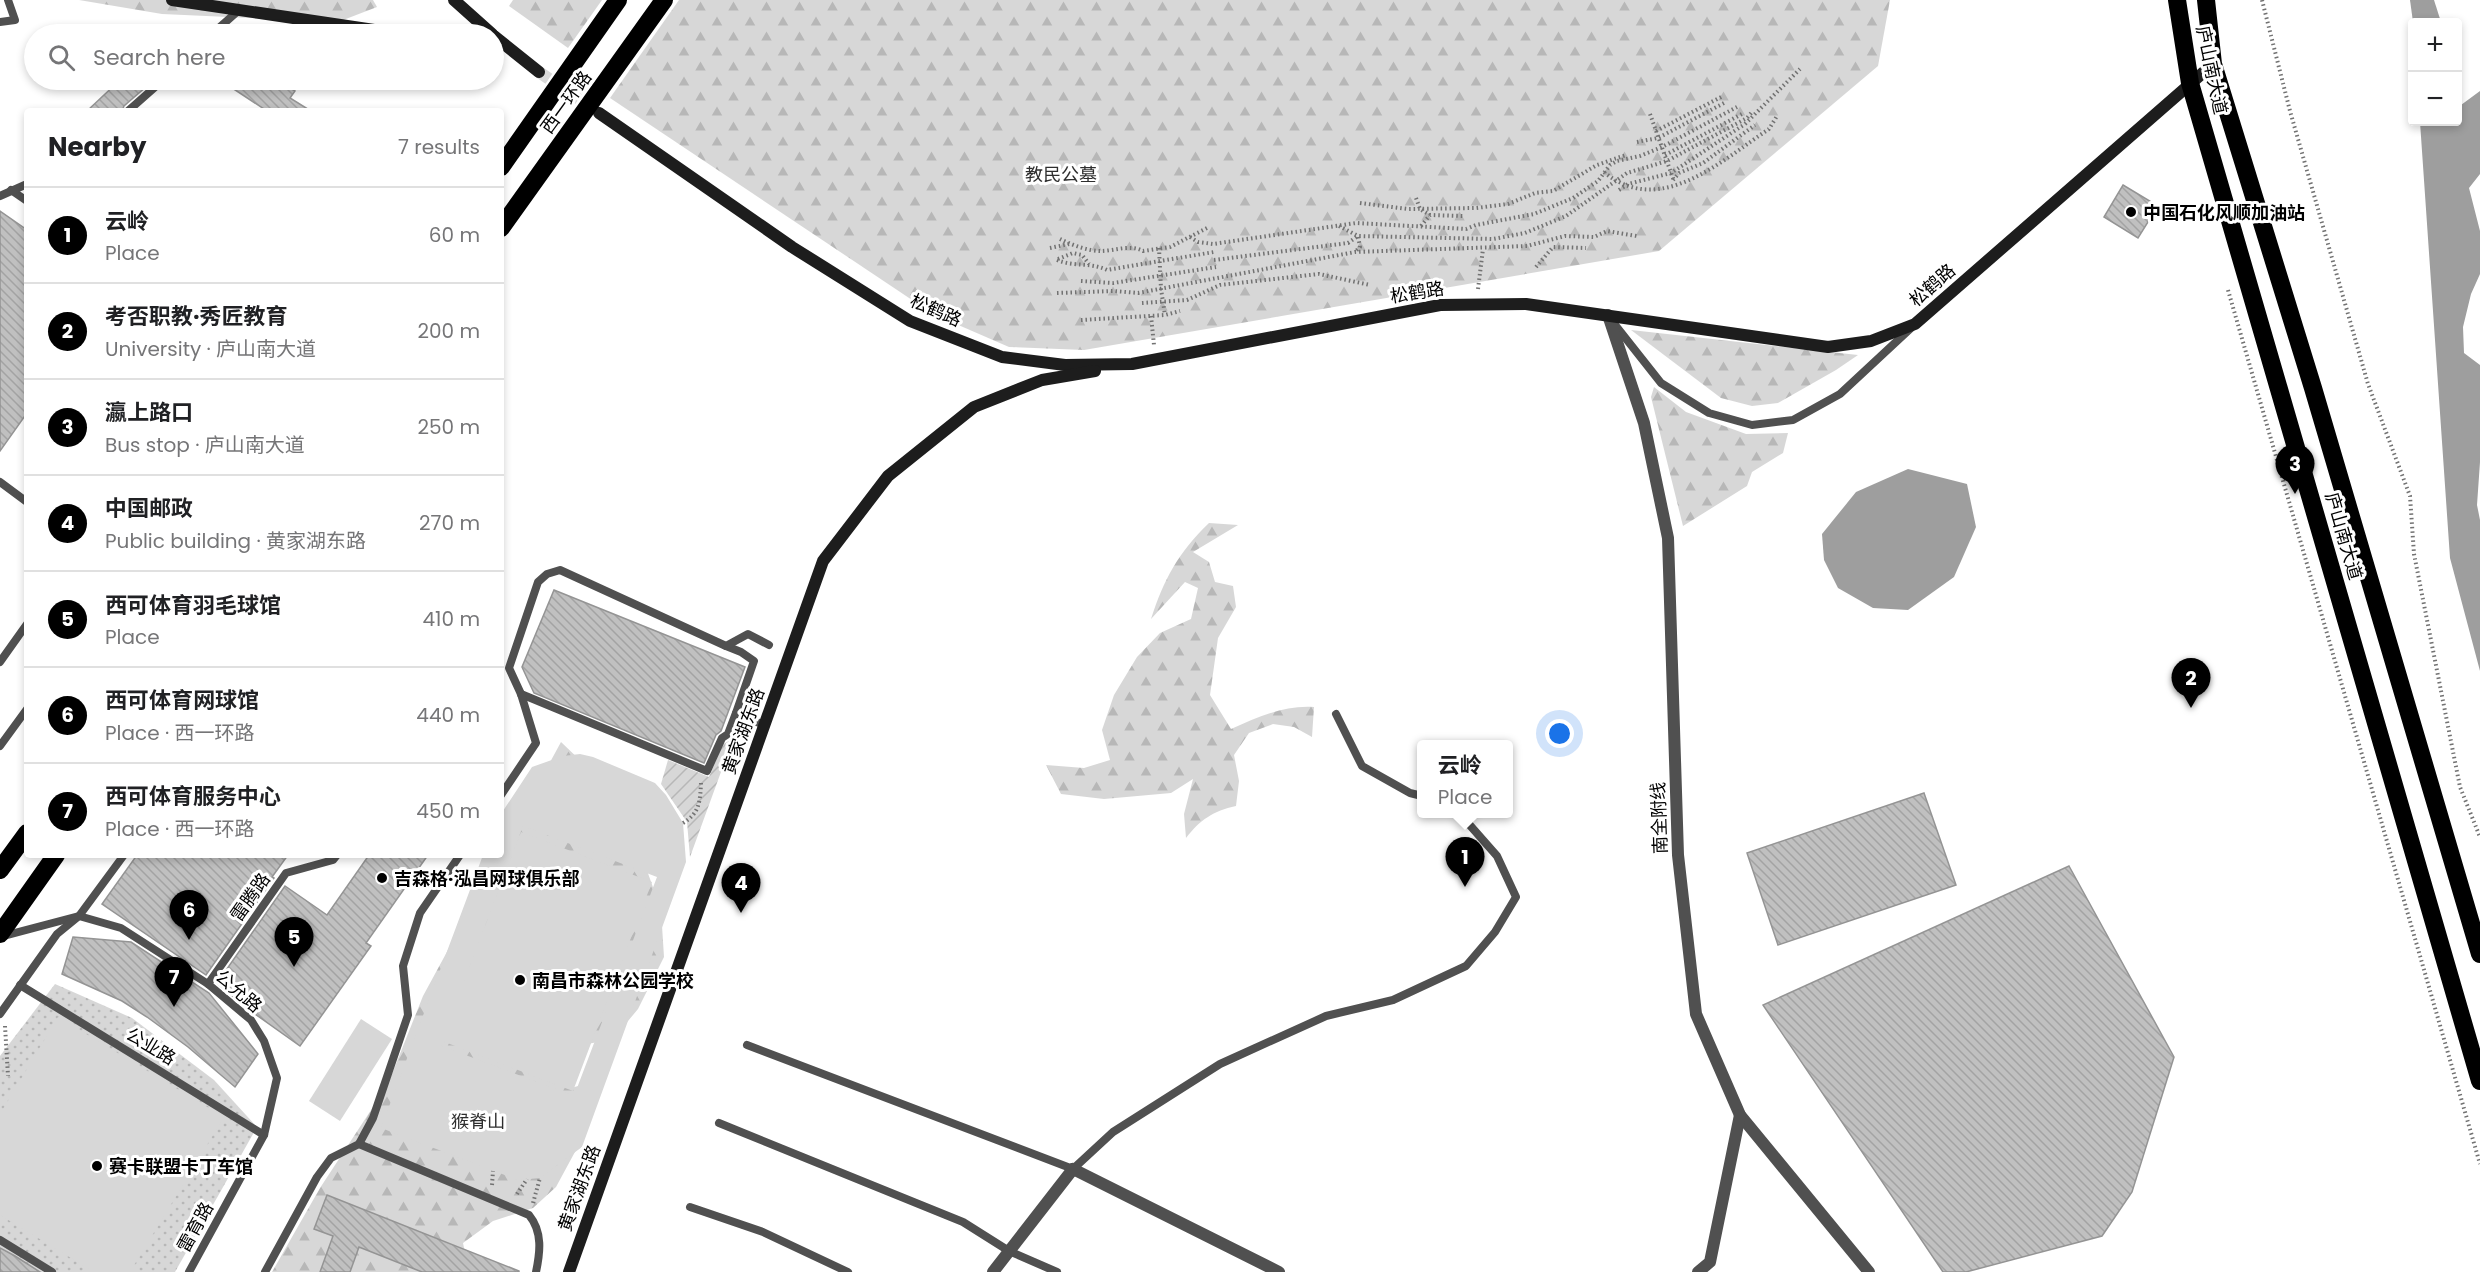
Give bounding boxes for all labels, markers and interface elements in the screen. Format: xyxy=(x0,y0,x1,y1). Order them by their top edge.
map controls xyxy=(2408,18,2462,126)
button: + xyxy=(2408,18,2462,72)
street label: 庐山南大道 xyxy=(2190,23,2234,117)
search box xyxy=(24,24,504,90)
icon: search xyxy=(45,41,78,74)
text: Search here xyxy=(93,42,226,73)
street label: 西一环路 xyxy=(535,66,597,138)
button: − xyxy=(2408,72,2462,126)
text: Nearby xyxy=(48,129,146,165)
text: 7 results xyxy=(398,133,480,161)
park label: 教民公墓 xyxy=(1025,162,1097,187)
place label: 中国石化风顺加油站 xyxy=(2143,200,2305,225)
marker: 中国石化风顺加油站 xyxy=(2124,205,2138,219)
text: 云岭 xyxy=(105,206,149,237)
text: 1 xyxy=(64,221,71,249)
text: 60 m xyxy=(429,221,480,249)
text: Place xyxy=(105,239,160,267)
street label: 松鹤路 xyxy=(1903,258,1961,312)
street label: 松鹤路 xyxy=(1388,275,1446,309)
street label: 松鹤路 xyxy=(906,288,966,332)
text: 考否职教·秀匠教育 xyxy=(105,301,288,332)
text: 2 xyxy=(62,317,73,345)
text: 200 m xyxy=(417,317,480,345)
text: University · 庐山南大道 xyxy=(105,335,316,363)
text: 瀛上路口 xyxy=(105,397,193,428)
text: 3 xyxy=(61,413,74,441)
text: 250 m xyxy=(417,413,480,441)
text: Bus stop · 庐山南大道 xyxy=(105,431,305,459)
pin: 3 xyxy=(2276,444,2314,494)
street label: 庐山南大道 xyxy=(2320,489,2368,583)
text: 中国邮政 xyxy=(105,493,193,524)
text: 4 xyxy=(61,509,74,537)
text: 270 m xyxy=(419,509,480,537)
text: Public building · 黄家湖东路 xyxy=(105,527,366,555)
text: 西可体育羽毛球馆 xyxy=(105,590,281,621)
text: 5 xyxy=(61,605,74,633)
text: 410 m xyxy=(423,605,480,633)
text: Place xyxy=(105,623,160,651)
pin: 2 xyxy=(2172,658,2210,708)
street label: 黄家湖东路 xyxy=(716,684,770,778)
text: 西可体育网球馆 xyxy=(105,685,259,716)
text: 6 xyxy=(61,701,74,729)
text: 440 m xyxy=(416,701,480,729)
text: Place · 西一环路 xyxy=(105,719,254,747)
your location xyxy=(1545,719,1574,748)
popup xyxy=(1417,740,1513,818)
text: 云岭 xyxy=(1438,750,1482,781)
text: 西可体育服务中心 xyxy=(105,781,281,812)
street label: 南全附线 xyxy=(1645,782,1673,854)
text: Place xyxy=(1438,783,1492,811)
text: 7 xyxy=(62,797,73,825)
text: 450 m xyxy=(416,797,480,825)
text: Place · 西一环路 xyxy=(105,815,254,843)
pin: 1 xyxy=(1446,838,1484,887)
pin: 4 xyxy=(722,864,760,913)
place label: 吉森格·泓昌网球俱乐部 xyxy=(394,866,579,891)
street label: 雷腾路 xyxy=(224,868,276,926)
marker: 吉森格·泓昌网球俱乐部 xyxy=(375,871,389,885)
pin: 6 xyxy=(170,890,208,940)
pin: 5 xyxy=(274,918,314,967)
pin: 7 xyxy=(154,958,194,1007)
street label: 公允路 xyxy=(210,964,268,1018)
place label: 南昌市森林公园学校 xyxy=(532,968,694,993)
marker: 南昌市森林公园学校 xyxy=(513,973,527,987)
street label: 公业路 xyxy=(121,1021,181,1071)
park label: 猴脊山 xyxy=(451,1109,505,1134)
street label: 黄家湖东路 xyxy=(552,1141,606,1235)
place label: 赛卡联盟卡丁车馆 xyxy=(109,1154,253,1179)
marker: 赛卡联盟卡丁车馆 xyxy=(90,1159,104,1173)
street label: 雷育路 xyxy=(171,1197,219,1257)

